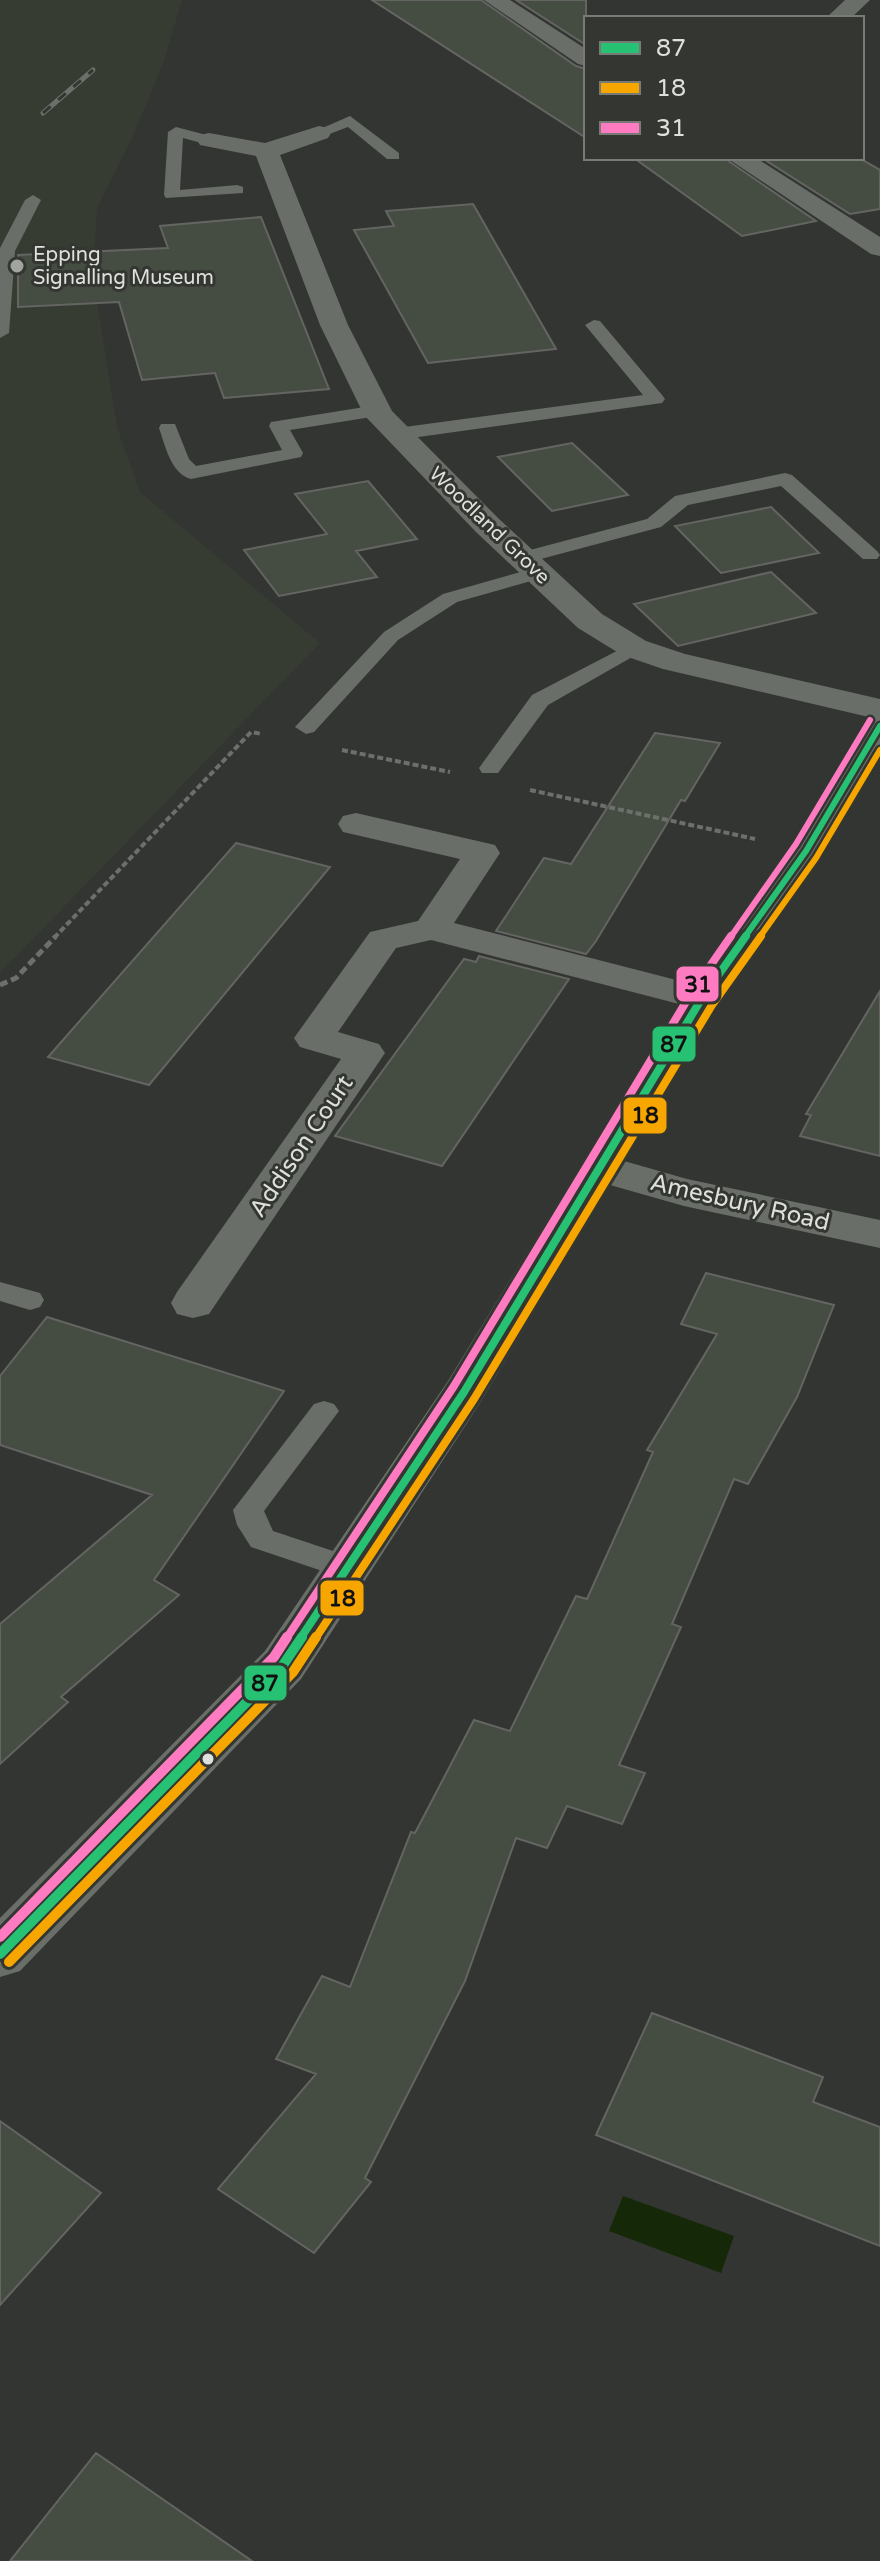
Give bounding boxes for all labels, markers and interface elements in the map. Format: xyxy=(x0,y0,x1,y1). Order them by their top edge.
legend xyxy=(584,16,864,160)
text: 87 xyxy=(656,34,686,63)
text: 18 xyxy=(656,74,686,103)
text: 31 xyxy=(656,114,686,143)
place label: Epping Signalling Museum xyxy=(33,243,214,290)
marker: Epping Signalling Museum xyxy=(8,257,26,275)
street label: Woodland Grove xyxy=(424,462,555,590)
line badge: 31 xyxy=(675,965,720,1003)
text: 31 xyxy=(684,972,712,998)
line badge: 87 xyxy=(651,1025,697,1063)
text: 87 xyxy=(660,1032,688,1058)
street label: Addison Court xyxy=(243,1070,359,1223)
line badge: 18 xyxy=(622,1096,668,1135)
text: 18 xyxy=(631,1103,659,1129)
street label: Amesbury Road xyxy=(647,1168,832,1237)
line badge: 18 xyxy=(319,1579,365,1617)
text: 18 xyxy=(328,1586,356,1612)
line badge: 87 xyxy=(243,1664,288,1702)
text: 87 xyxy=(251,1671,279,1697)
unlabelled marker xyxy=(200,1751,216,1767)

